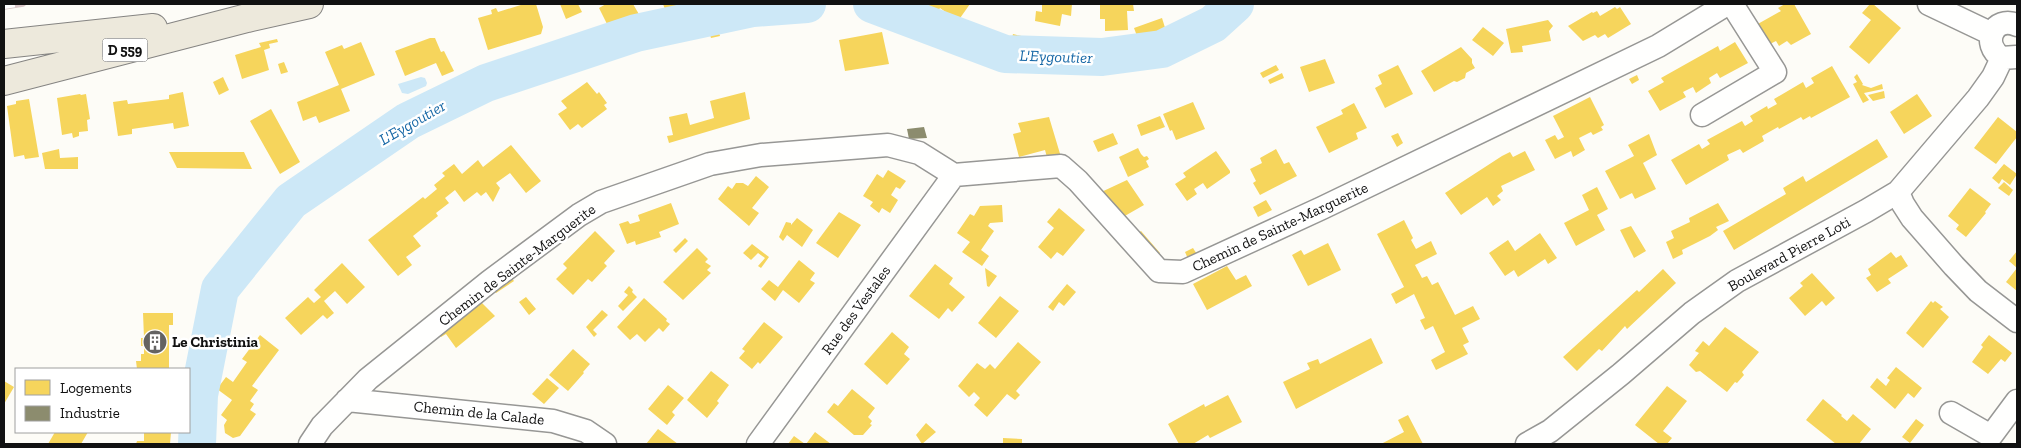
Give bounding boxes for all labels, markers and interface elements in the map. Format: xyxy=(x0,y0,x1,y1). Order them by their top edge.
road number: D 559 xyxy=(102,38,148,62)
water label: L'Eygoutier xyxy=(1019,46,1093,67)
water label: L'Eygoutier xyxy=(376,96,449,149)
street label: Chemin de Sainte-Marguerite xyxy=(1189,178,1371,276)
street label: Chemin de Sainte-Marguerite xyxy=(435,200,599,330)
street label: Boulevard Pierre Loti xyxy=(1725,213,1853,295)
street label: Rue des Vestales xyxy=(818,262,894,358)
building icon: Le Christinia xyxy=(142,329,168,355)
place label: Le Christinia xyxy=(172,333,259,351)
legend xyxy=(15,368,190,433)
text: Logements xyxy=(60,379,132,397)
street label: Chemin de la Calade xyxy=(413,397,545,429)
text: Industrie xyxy=(60,404,120,422)

